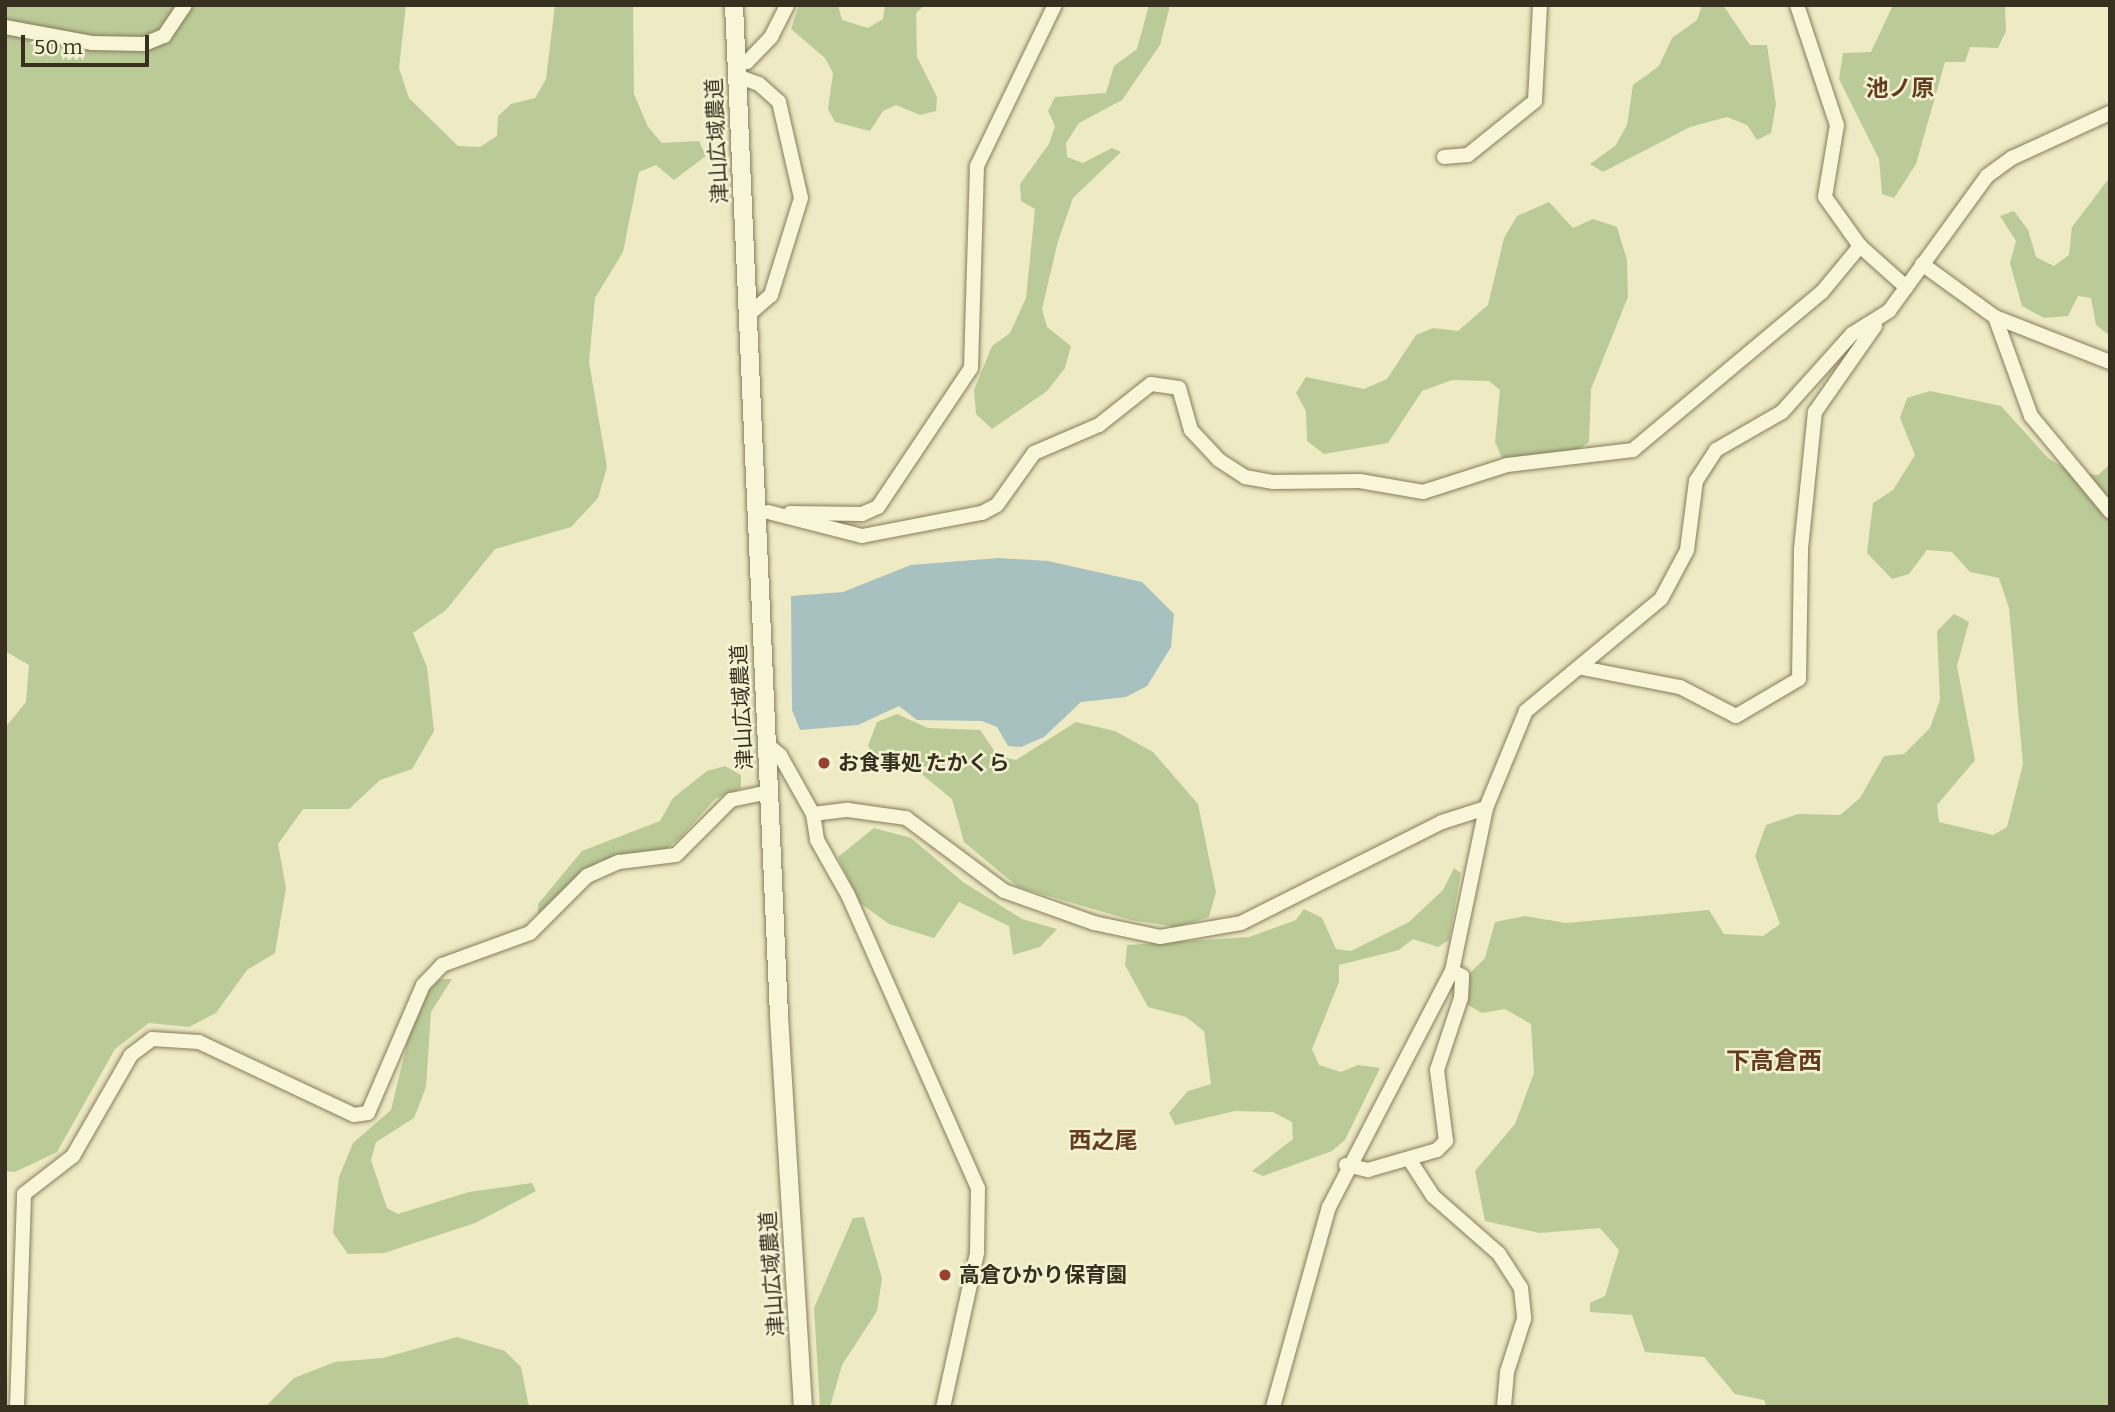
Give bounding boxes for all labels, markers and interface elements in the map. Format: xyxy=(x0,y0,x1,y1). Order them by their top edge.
scale bar xyxy=(24,21,152,65)
text: 50 m xyxy=(34,34,83,60)
district label: 池ノ原 xyxy=(1866,74,1934,102)
street label: 津山広域農道 xyxy=(701,77,733,205)
street label: 津山広域農道 xyxy=(726,643,758,771)
place label: お食事処 たかくら xyxy=(838,750,1010,776)
marker: お食事処 たかくら xyxy=(816,755,832,771)
district label: 下高倉西 xyxy=(1726,1048,1822,1076)
district label: 西之尾 xyxy=(1069,1126,1137,1154)
street label: 津山広域農道 xyxy=(755,1210,789,1338)
place label: 高倉ひかり保育園 xyxy=(959,1262,1127,1288)
marker: 高倉ひかり保育園 xyxy=(937,1267,953,1283)

